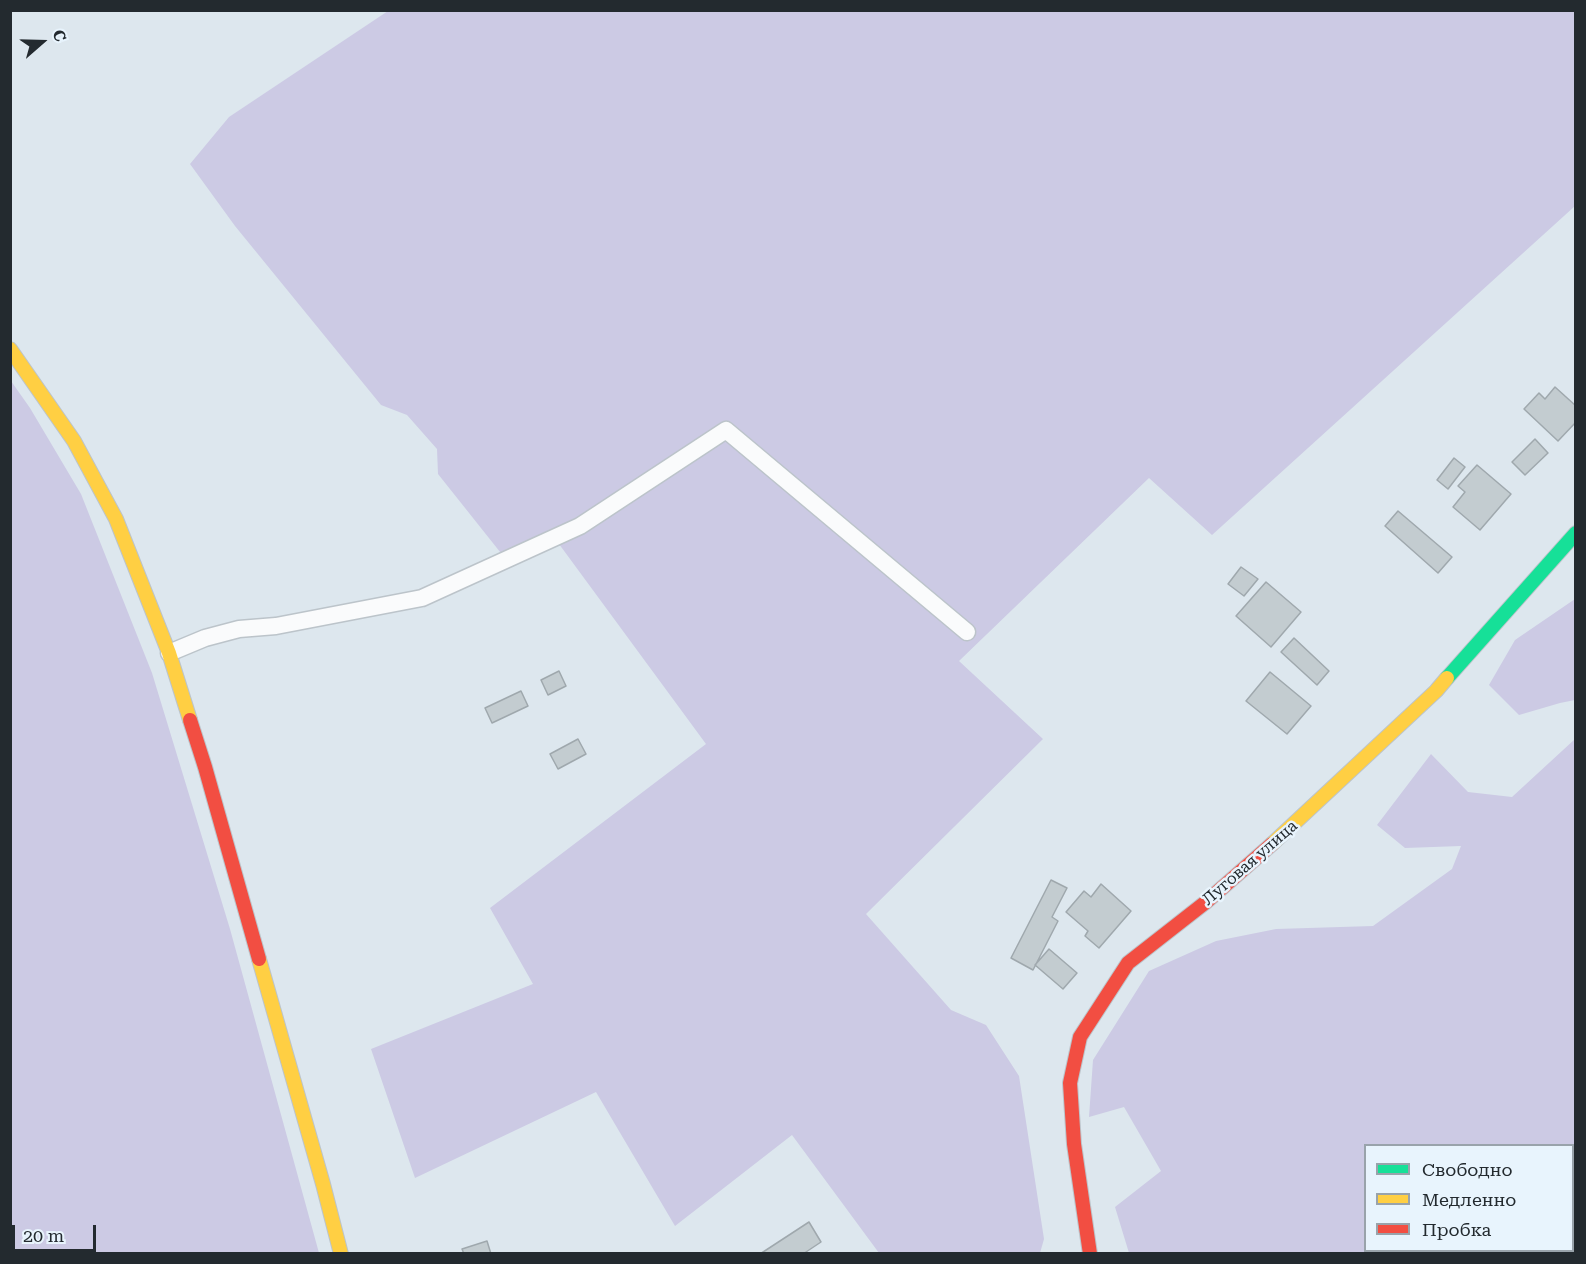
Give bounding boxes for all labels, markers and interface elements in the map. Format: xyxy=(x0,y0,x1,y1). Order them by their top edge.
north arrow xyxy=(12,12,72,72)
text: С xyxy=(49,27,70,44)
street label: Луговая улица xyxy=(1199,817,1301,909)
legend xyxy=(1364,1144,1574,1252)
text: Свободно xyxy=(1422,1159,1512,1180)
text: Медленно xyxy=(1422,1189,1516,1210)
scale bar xyxy=(15,1213,99,1251)
text: Пробка xyxy=(1422,1219,1491,1240)
text: 20 m xyxy=(23,1225,64,1246)

